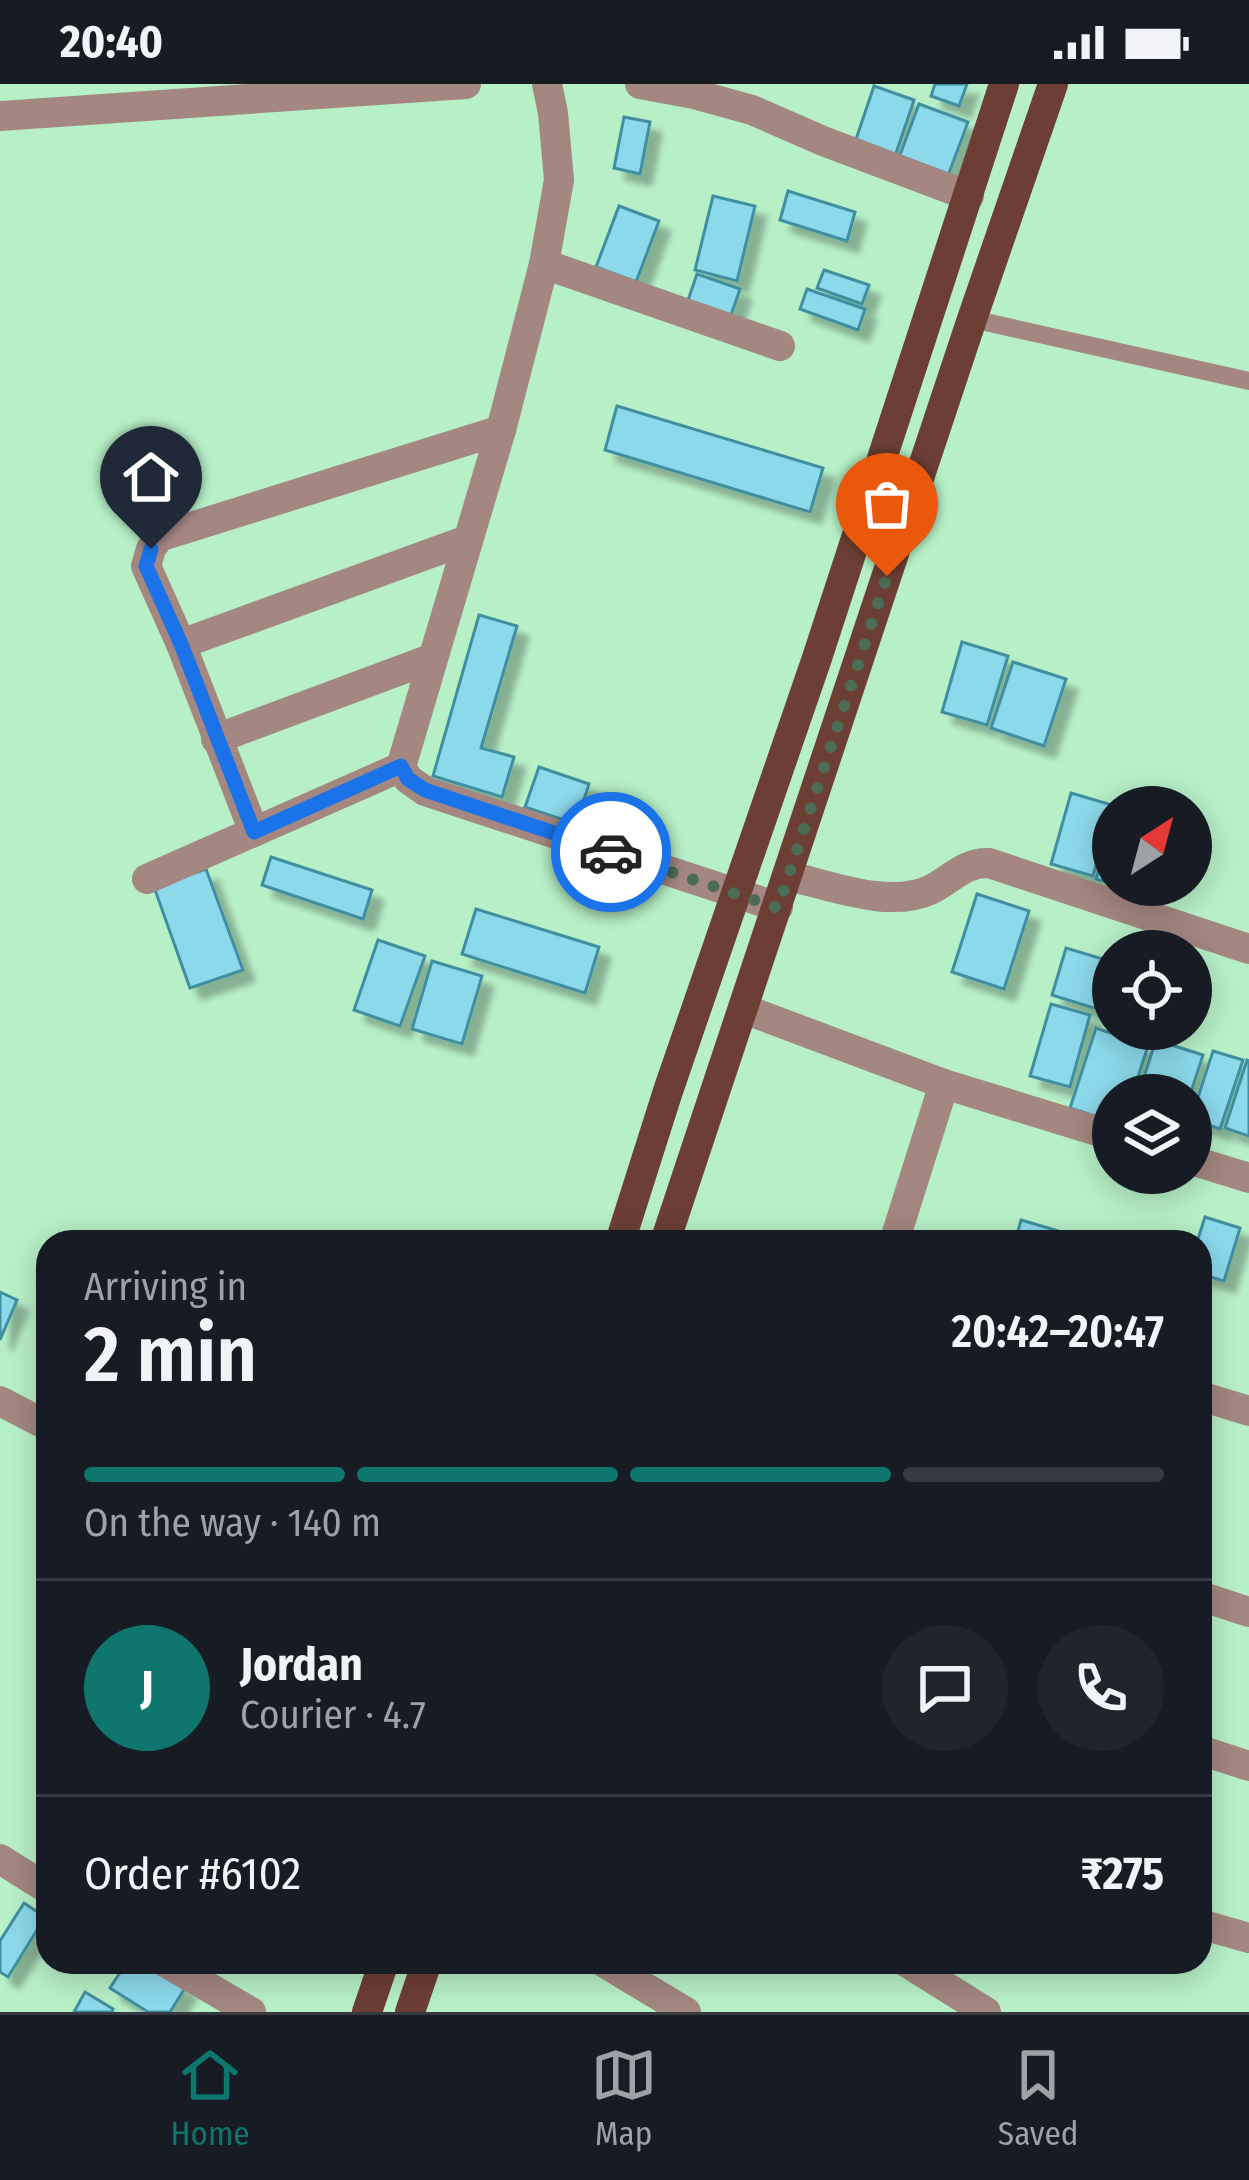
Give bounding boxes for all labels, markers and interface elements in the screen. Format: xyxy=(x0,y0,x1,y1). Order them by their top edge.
text: 20:40 xyxy=(60,15,163,69)
pin xyxy=(100,426,202,549)
icon: home xyxy=(118,444,184,510)
pin xyxy=(836,453,938,576)
icon: bag xyxy=(854,471,920,537)
north arrow xyxy=(1092,786,1212,906)
map controls xyxy=(1092,786,1212,1194)
courier xyxy=(551,792,671,912)
icon: car xyxy=(578,819,644,885)
button: locate xyxy=(1092,930,1212,1050)
button: layers xyxy=(1092,1074,1212,1194)
text: Arriving in xyxy=(84,1264,247,1310)
text: 20:42–20:47 xyxy=(951,1305,1164,1359)
text: 2 min xyxy=(84,1308,257,1402)
text: On the way · 140 m xyxy=(84,1500,381,1546)
button: chat xyxy=(882,1625,1008,1751)
button: phone xyxy=(1038,1625,1164,1751)
text: Jordan xyxy=(240,1638,363,1692)
text: J xyxy=(140,1661,154,1715)
text: Courier · 4.7 xyxy=(240,1692,426,1738)
text: Order #6102 xyxy=(84,1847,301,1901)
text: ₹275 xyxy=(1081,1847,1164,1901)
tab: Home xyxy=(171,2042,250,2154)
tab: Map xyxy=(591,2042,657,2154)
tab: Saved xyxy=(998,2042,1078,2154)

